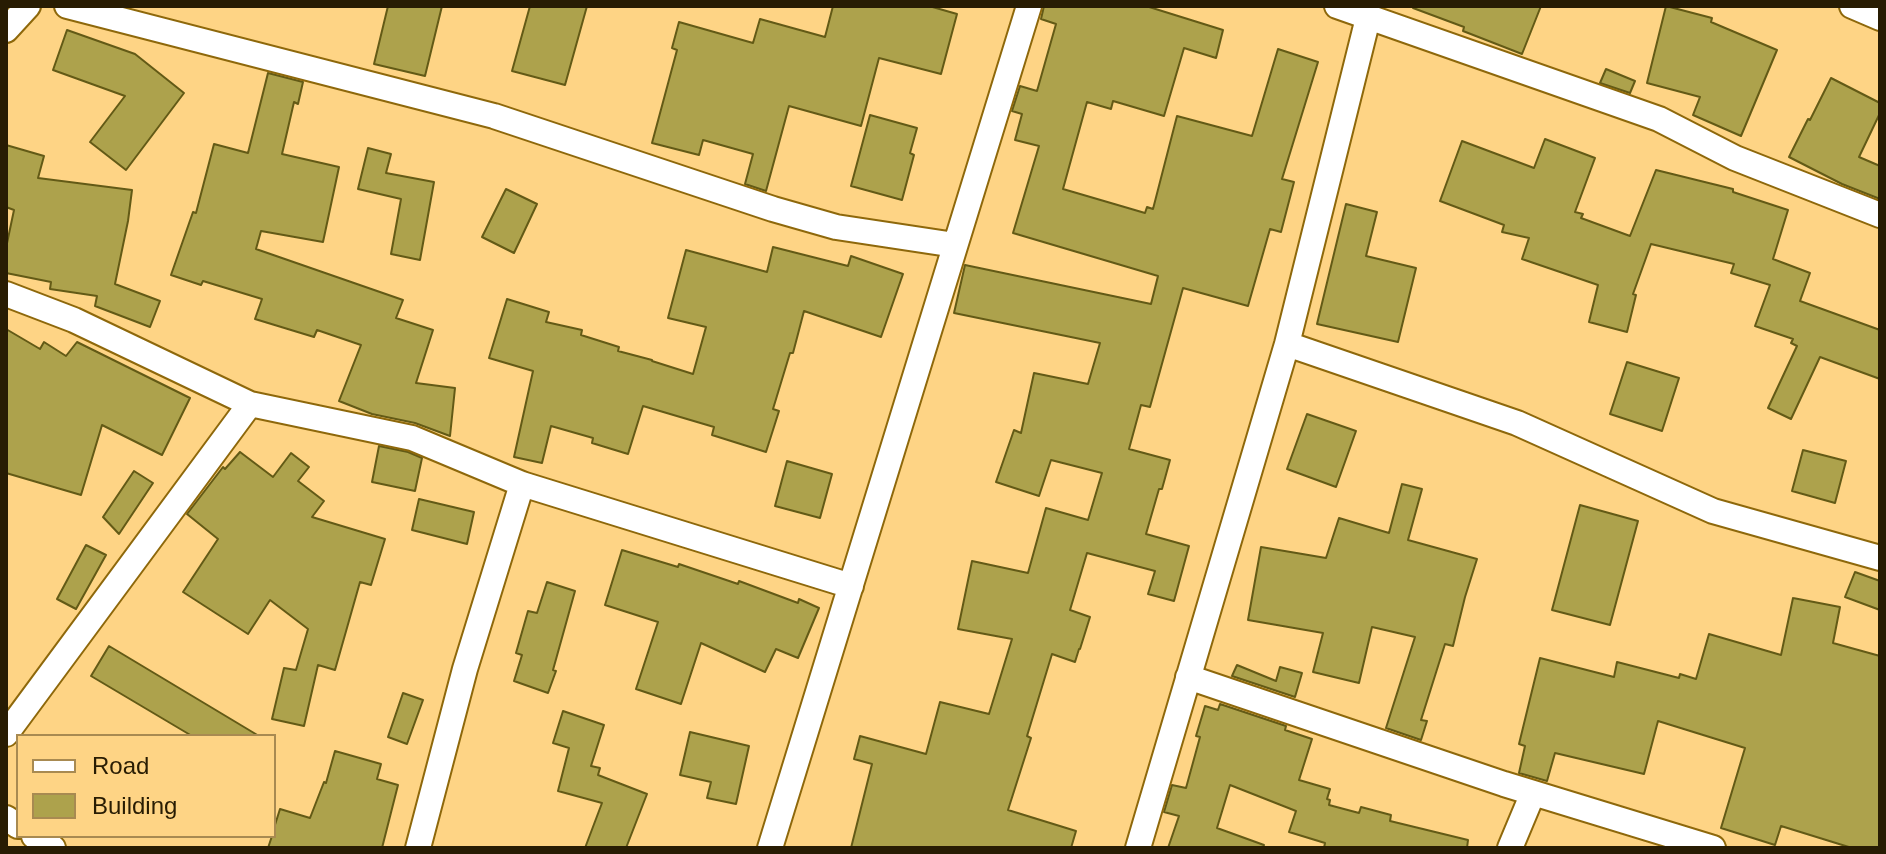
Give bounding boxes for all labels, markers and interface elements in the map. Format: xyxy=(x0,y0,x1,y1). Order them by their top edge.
legend xyxy=(16,734,276,838)
text: Road xyxy=(92,752,149,779)
text: Building xyxy=(92,792,177,819)

